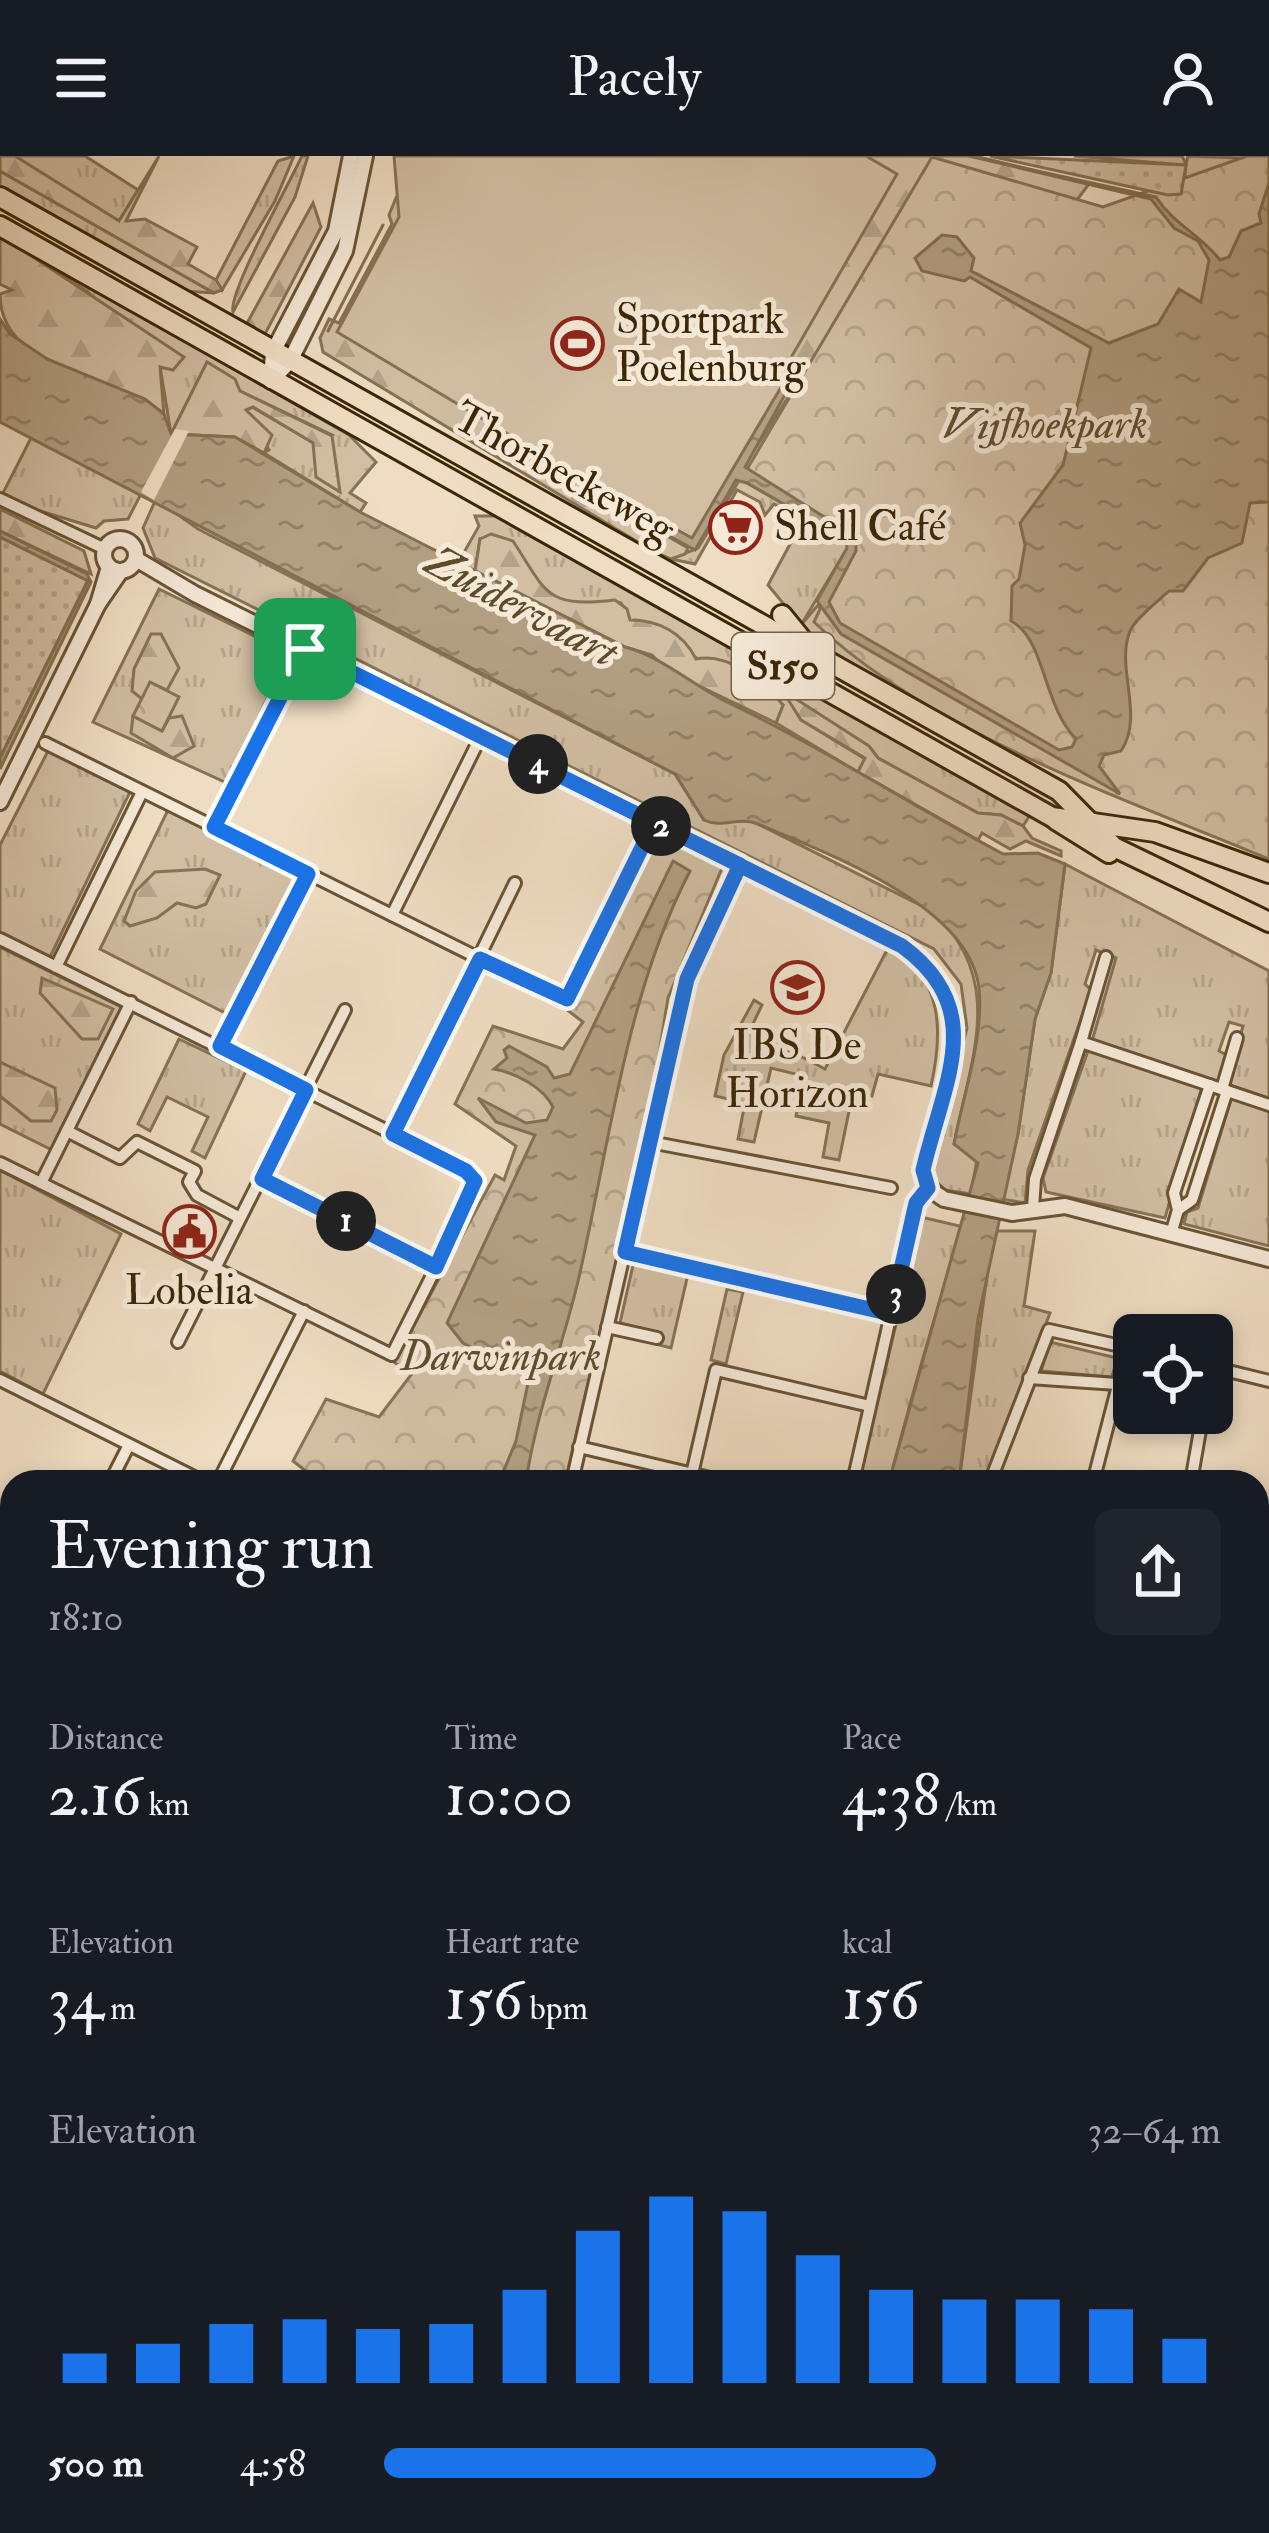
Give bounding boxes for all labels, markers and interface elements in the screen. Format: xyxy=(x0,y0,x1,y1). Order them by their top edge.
text: Pacely xyxy=(567,44,702,112)
icon: menu xyxy=(48,45,114,111)
icon: person xyxy=(1155,45,1221,111)
place label: Sportpark Poelenburg xyxy=(616,294,806,394)
sports icon: Sportpark Poelenburg xyxy=(549,316,605,372)
street label: Thorbeckeweg xyxy=(444,391,685,556)
park label: Vijfhoekpark xyxy=(942,399,1148,451)
supermarket icon: Shell Café xyxy=(707,499,763,555)
place label: Shell Café xyxy=(774,501,947,553)
water label: Zuidervaart xyxy=(415,532,629,682)
pin xyxy=(254,598,356,700)
icon: arrive xyxy=(272,616,338,682)
road number: S150 xyxy=(732,633,834,699)
pin: 4 xyxy=(508,734,568,794)
text: 4 xyxy=(529,743,547,784)
pin: 2 xyxy=(631,796,691,856)
text: 2 xyxy=(653,805,669,846)
school or university icon: IBS De Horizon xyxy=(769,959,825,1015)
place label: IBS De Horizon xyxy=(725,1020,869,1120)
pin: 1 xyxy=(316,1191,376,1251)
text: 1 xyxy=(340,1200,352,1241)
public building icon: Lobelia xyxy=(161,1204,217,1260)
pin: 3 xyxy=(866,1264,926,1324)
place label: Lobelia xyxy=(125,1265,254,1317)
text: 3 xyxy=(890,1273,902,1314)
map controls xyxy=(1113,1314,1233,1434)
button: locate xyxy=(1113,1314,1233,1434)
park label: Darwinpark xyxy=(399,1331,601,1383)
text: Evening run xyxy=(48,1506,374,1589)
button: share xyxy=(1095,1509,1221,1635)
text: 18:10 xyxy=(48,1593,124,1642)
text: Distance xyxy=(48,1718,163,1759)
text: Time xyxy=(445,1718,517,1759)
text: Pace xyxy=(842,1718,901,1759)
text: 2.16 xyxy=(48,1759,141,1834)
text: 10:00 xyxy=(445,1759,573,1834)
text: 4:38 xyxy=(842,1759,940,1834)
text: km xyxy=(141,1784,190,1825)
text: /km xyxy=(940,1784,997,1825)
text: Elevation xyxy=(48,1922,174,1963)
text: Heart rate xyxy=(445,1922,579,1963)
text: kcal xyxy=(842,1922,893,1963)
text: 34 xyxy=(48,1963,103,2038)
text: 156 xyxy=(445,1963,523,2038)
text: 156 xyxy=(842,1963,920,2038)
text: m xyxy=(103,1988,136,2029)
text: bpm xyxy=(523,1988,588,2029)
text: Elevation xyxy=(48,2106,197,2155)
text: 32–64 m xyxy=(1087,2106,1221,2155)
text: 500 m xyxy=(48,2439,143,2488)
text: 4:58 xyxy=(240,2439,306,2488)

